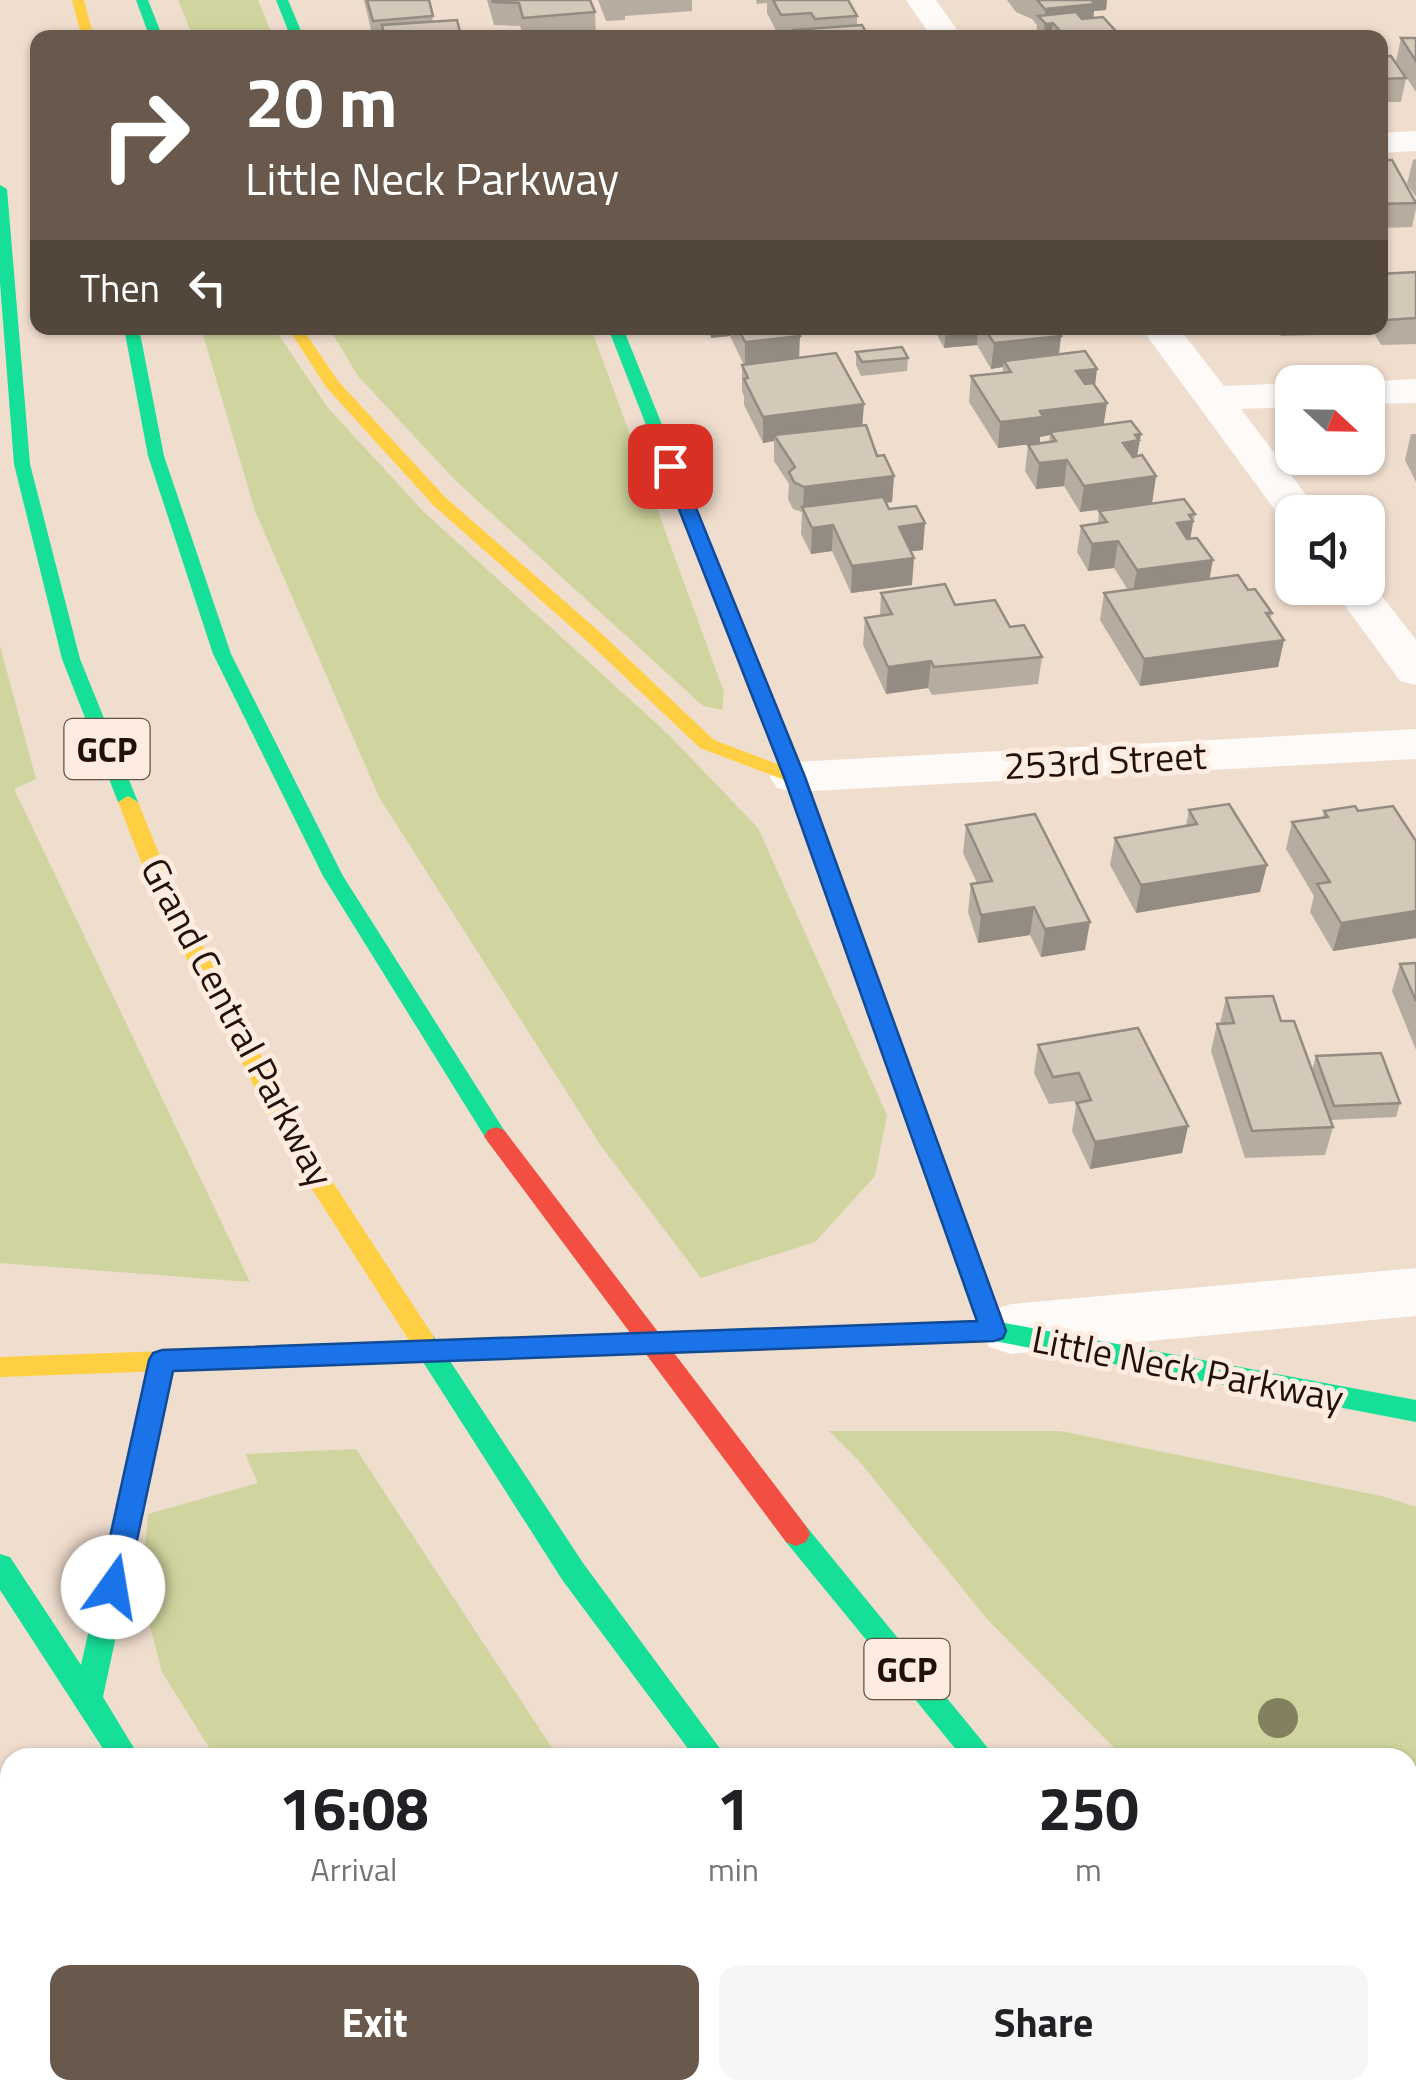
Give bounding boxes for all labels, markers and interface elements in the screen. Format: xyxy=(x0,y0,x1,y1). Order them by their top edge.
text: 20 m xyxy=(245,48,398,154)
icon: right xyxy=(80,70,210,200)
text: Little Neck Parkway xyxy=(245,144,619,212)
text: Then xyxy=(80,259,160,317)
icon: left xyxy=(180,260,235,315)
north arrow xyxy=(1275,365,1385,475)
map controls xyxy=(1275,365,1385,605)
pin xyxy=(628,424,713,509)
icon: arrive xyxy=(643,439,698,494)
button: sound xyxy=(1275,495,1385,605)
road number: GCP xyxy=(64,719,150,779)
street label: 253rd Street xyxy=(1002,726,1208,794)
street label: Grand Central Parkway xyxy=(127,847,349,1197)
street label: Little Neck Parkway xyxy=(1027,1309,1349,1427)
position arrow xyxy=(61,1535,165,1639)
road number: GCP xyxy=(864,1639,950,1699)
text: 16:08 xyxy=(279,1762,429,1853)
text: 1 xyxy=(717,1762,750,1853)
text: 250 xyxy=(1038,1762,1139,1853)
text: Arrival xyxy=(311,1845,397,1893)
text: min xyxy=(708,1845,759,1893)
text: m xyxy=(1075,1845,1102,1893)
button: Exit xyxy=(50,1965,699,2080)
button: Share xyxy=(719,1965,1368,2080)

